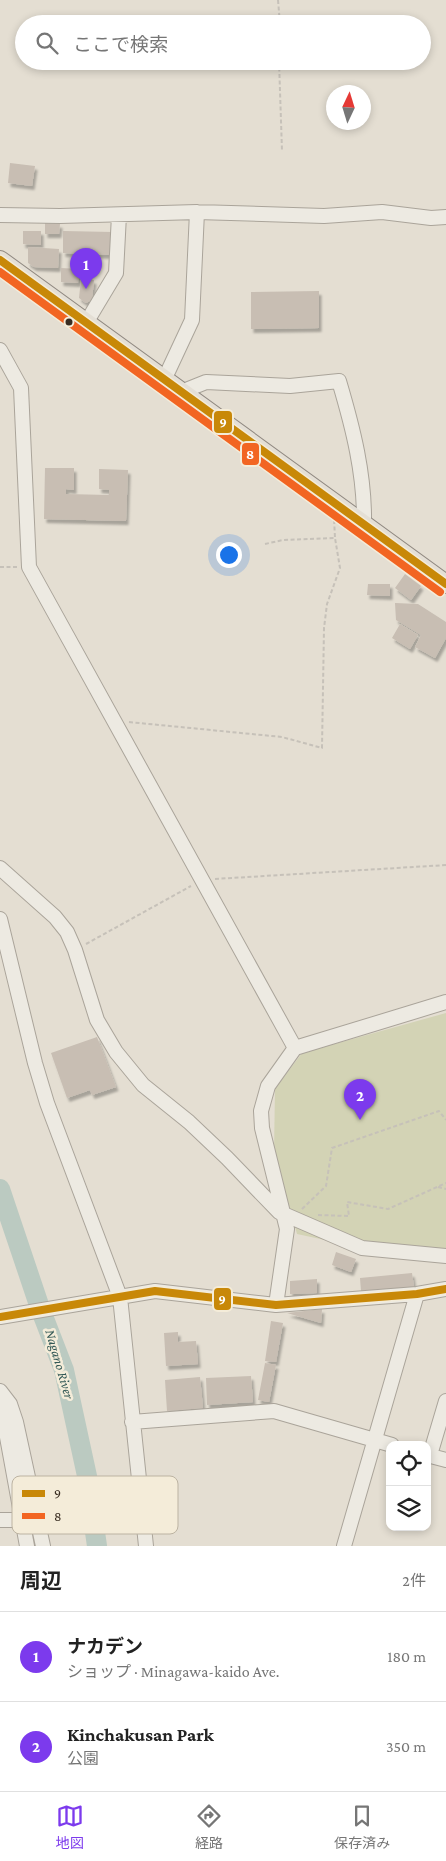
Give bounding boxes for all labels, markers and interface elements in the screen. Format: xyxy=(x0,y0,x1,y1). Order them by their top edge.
search box xyxy=(15,15,431,70)
icon: search xyxy=(33,29,61,57)
text: ここで検索 xyxy=(73,34,168,55)
north arrow xyxy=(326,85,371,130)
pin: 1 xyxy=(70,248,102,289)
unlabelled marker xyxy=(64,317,74,327)
line badge: 9 xyxy=(213,410,233,434)
text: 9 xyxy=(219,414,227,430)
line badge: 8 xyxy=(241,442,260,466)
text: 8 xyxy=(246,446,254,462)
your location xyxy=(216,542,242,568)
pin: 2 xyxy=(344,1079,376,1120)
line badge: 9 xyxy=(213,1287,232,1311)
text: 9 xyxy=(218,1291,226,1307)
water label: Nagano River xyxy=(42,1327,78,1402)
map controls xyxy=(386,1441,431,1531)
button: locate xyxy=(386,1441,431,1486)
legend xyxy=(12,1476,178,1534)
text: 9 xyxy=(54,1485,61,1501)
button: layers xyxy=(386,1486,431,1531)
text: 8 xyxy=(54,1508,62,1524)
text: 周辺 xyxy=(20,1569,62,1593)
text: 2件 xyxy=(402,1572,426,1589)
text: ナカデン xyxy=(67,1636,143,1657)
text: 1 xyxy=(33,1648,39,1665)
text: 180 m xyxy=(387,1648,426,1665)
text: ショップ · Minagawa-kaido Ave. xyxy=(67,1663,279,1680)
text: Kinchakusan Park xyxy=(67,1724,214,1745)
text: 2 xyxy=(32,1738,40,1755)
text: 350 m xyxy=(386,1738,426,1755)
text: 公園 xyxy=(67,1750,99,1767)
tab: 地図 xyxy=(56,1802,84,1852)
tab: 経路 xyxy=(195,1802,223,1852)
tab: 保存済み xyxy=(334,1802,390,1852)

